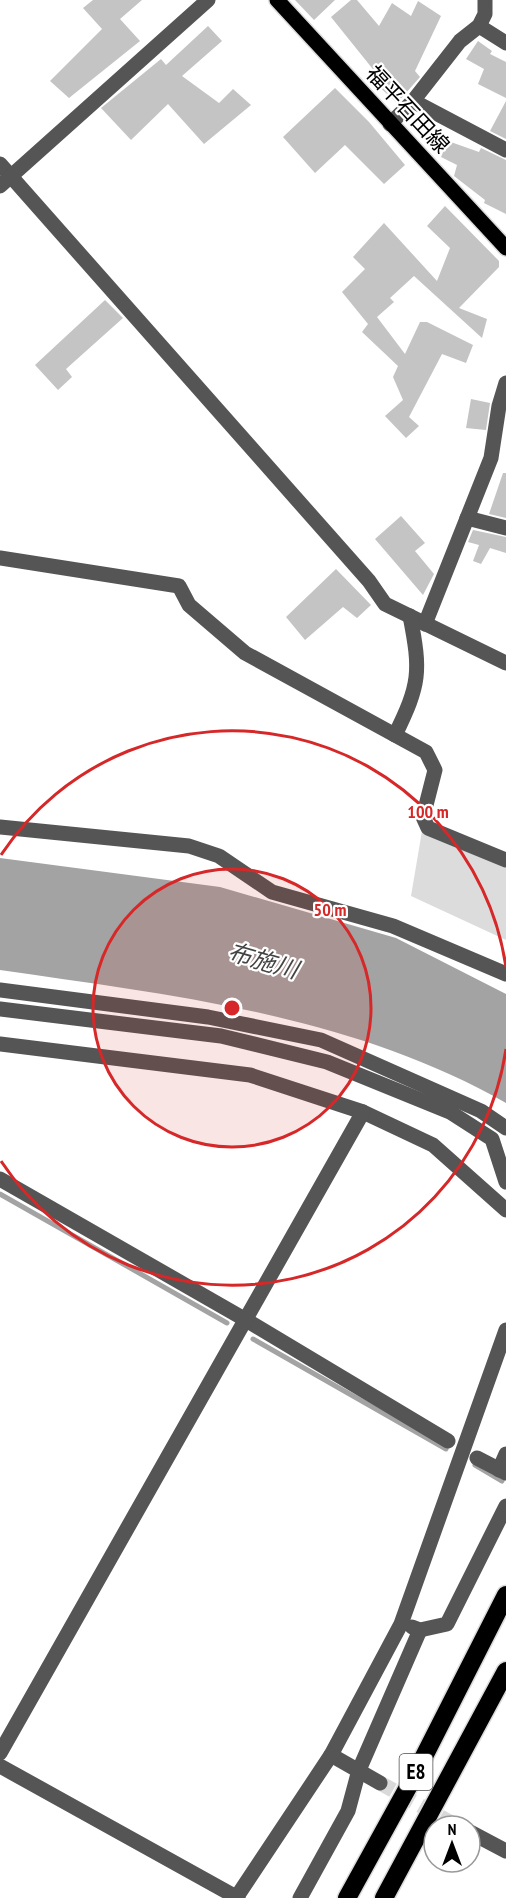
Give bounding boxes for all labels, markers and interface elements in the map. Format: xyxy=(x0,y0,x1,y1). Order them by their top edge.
street label: 福平石田線 xyxy=(360,59,456,159)
text: 100 m xyxy=(407,800,449,823)
text: 50 m xyxy=(314,898,346,921)
water label: 布施川 xyxy=(224,936,305,986)
centre of rings xyxy=(222,998,242,1018)
road number: E8 xyxy=(400,1754,432,1790)
north arrow xyxy=(422,1814,482,1874)
text: N xyxy=(448,1819,456,1839)

